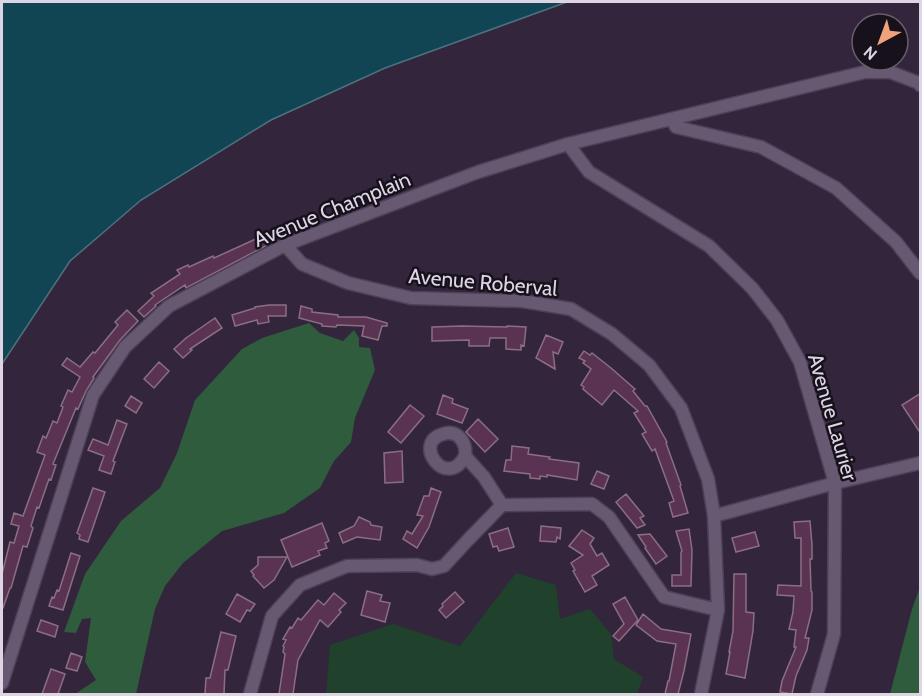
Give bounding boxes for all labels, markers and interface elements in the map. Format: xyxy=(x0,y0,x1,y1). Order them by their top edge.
north arrow xyxy=(850,12,910,72)
text: N xyxy=(860,42,881,64)
street label: Avenue Champlain xyxy=(250,166,414,252)
street label: Avenue Roberval xyxy=(407,263,559,301)
street label: Avenue Laurier xyxy=(803,350,863,484)

